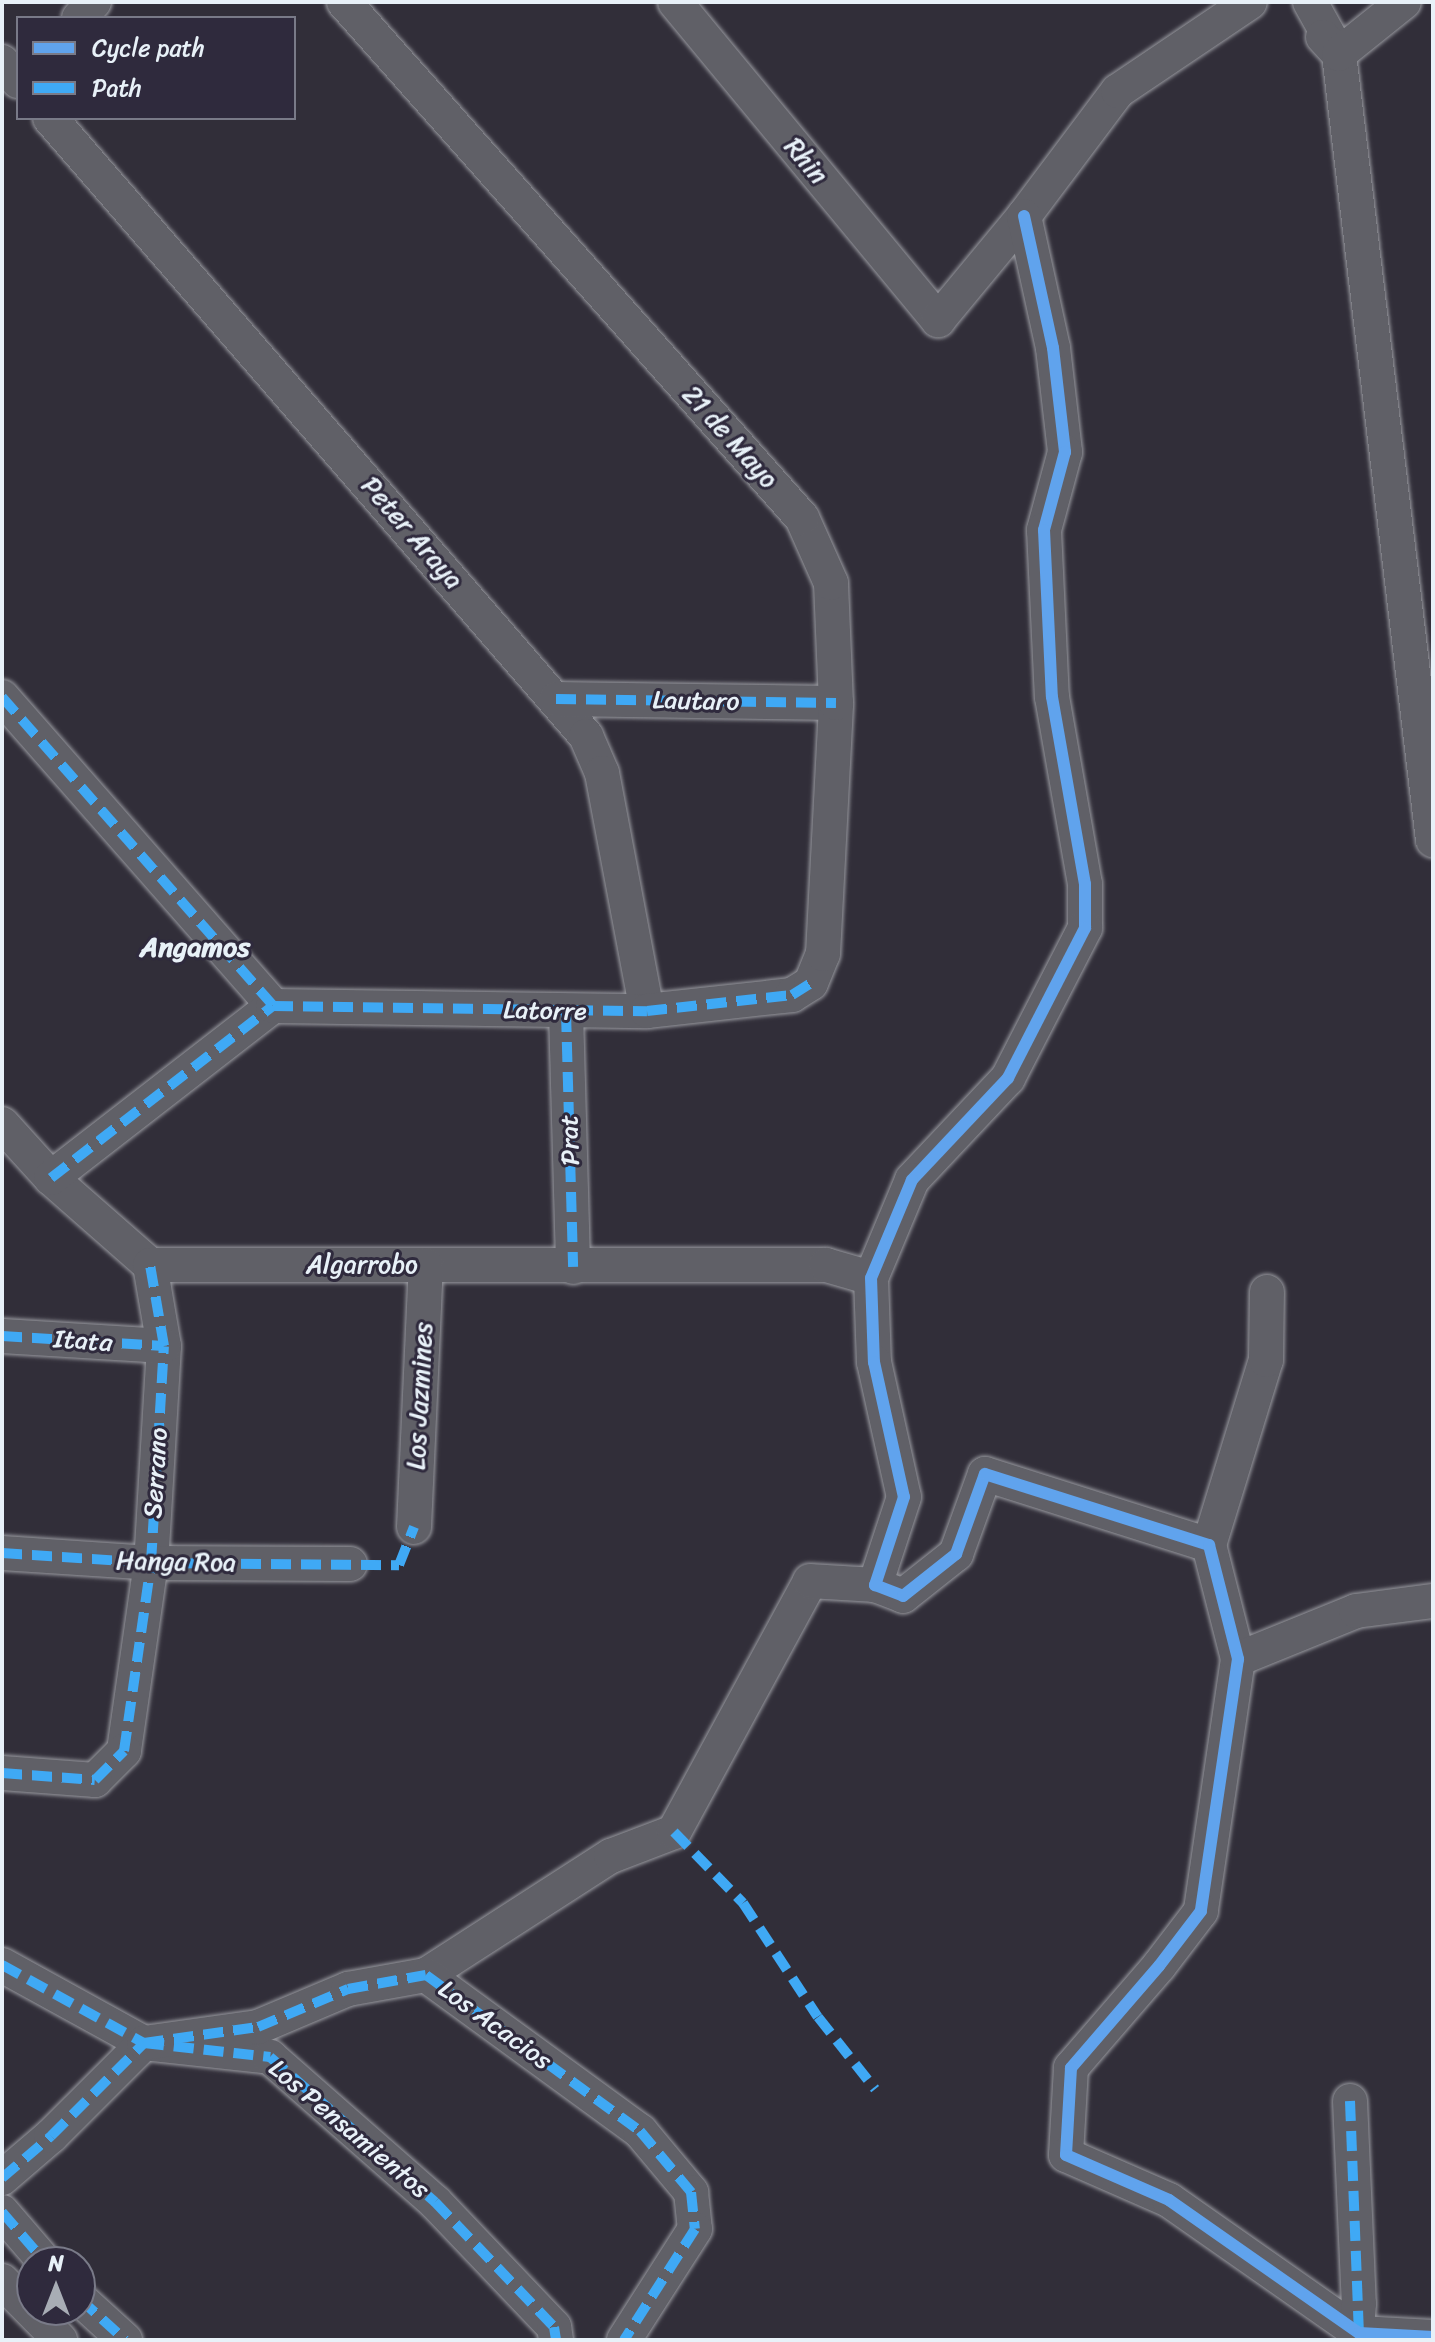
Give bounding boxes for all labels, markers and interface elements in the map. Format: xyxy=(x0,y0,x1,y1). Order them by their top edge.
legend xyxy=(16,16,296,120)
text: Cycle path xyxy=(92,27,205,69)
text: Path xyxy=(92,67,142,109)
street label: Rhin xyxy=(778,132,834,190)
street label: 21 de Mayo xyxy=(676,379,784,495)
street label: Peter Araya xyxy=(355,470,469,596)
street label: Lautaro xyxy=(652,685,740,717)
district label: Angamos xyxy=(140,930,250,964)
street label: Latorre xyxy=(503,995,587,1027)
street label: Prat xyxy=(554,1114,586,1166)
street label: Algarrobo xyxy=(306,1249,418,1281)
street label: Los Jazmines xyxy=(401,1322,439,1470)
street label: Itata xyxy=(52,1323,114,1359)
street label: Serrano xyxy=(137,1426,175,1520)
street label: Hanga Roa xyxy=(116,1545,236,1579)
street label: Los Acacios xyxy=(433,1974,557,2076)
street label: Los Pensamientos xyxy=(262,2052,436,2206)
text: N xyxy=(48,2244,64,2283)
north arrow xyxy=(16,2246,96,2326)

